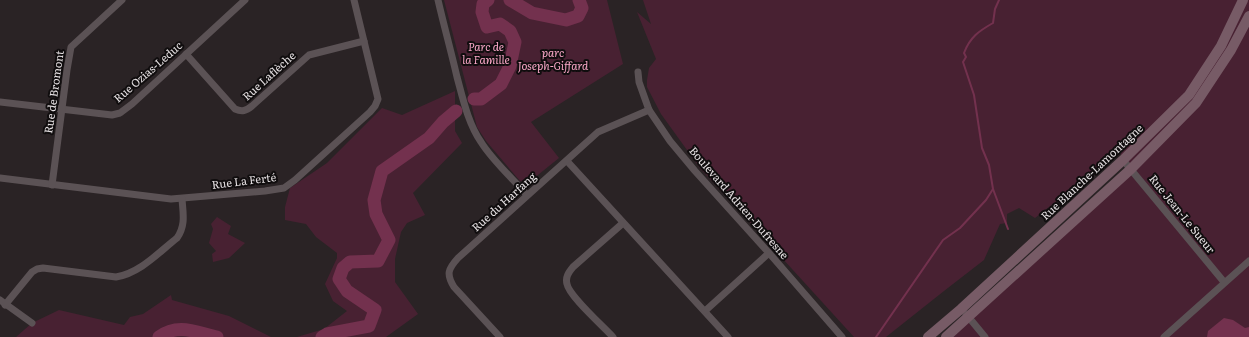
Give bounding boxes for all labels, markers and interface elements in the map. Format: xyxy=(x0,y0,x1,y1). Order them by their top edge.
street label: Rue Ozias-Leduc xyxy=(110,37,185,106)
park label: Parc de la Famille xyxy=(462,38,510,67)
park label: parc Joseph-Giffard xyxy=(518,44,589,73)
street label: Rue Laflèche xyxy=(238,47,299,103)
street label: Rue de Bromont xyxy=(39,49,67,135)
street label: Rue Blanche-Lamontagne xyxy=(1037,119,1146,223)
street label: Boulevard Adrien-Dufresne xyxy=(686,143,793,262)
street label: Rue du Harfang xyxy=(468,167,540,235)
street label: Rue La Ferté xyxy=(211,168,277,192)
street label: Rue Jean-Le Sueur xyxy=(1146,171,1220,257)

